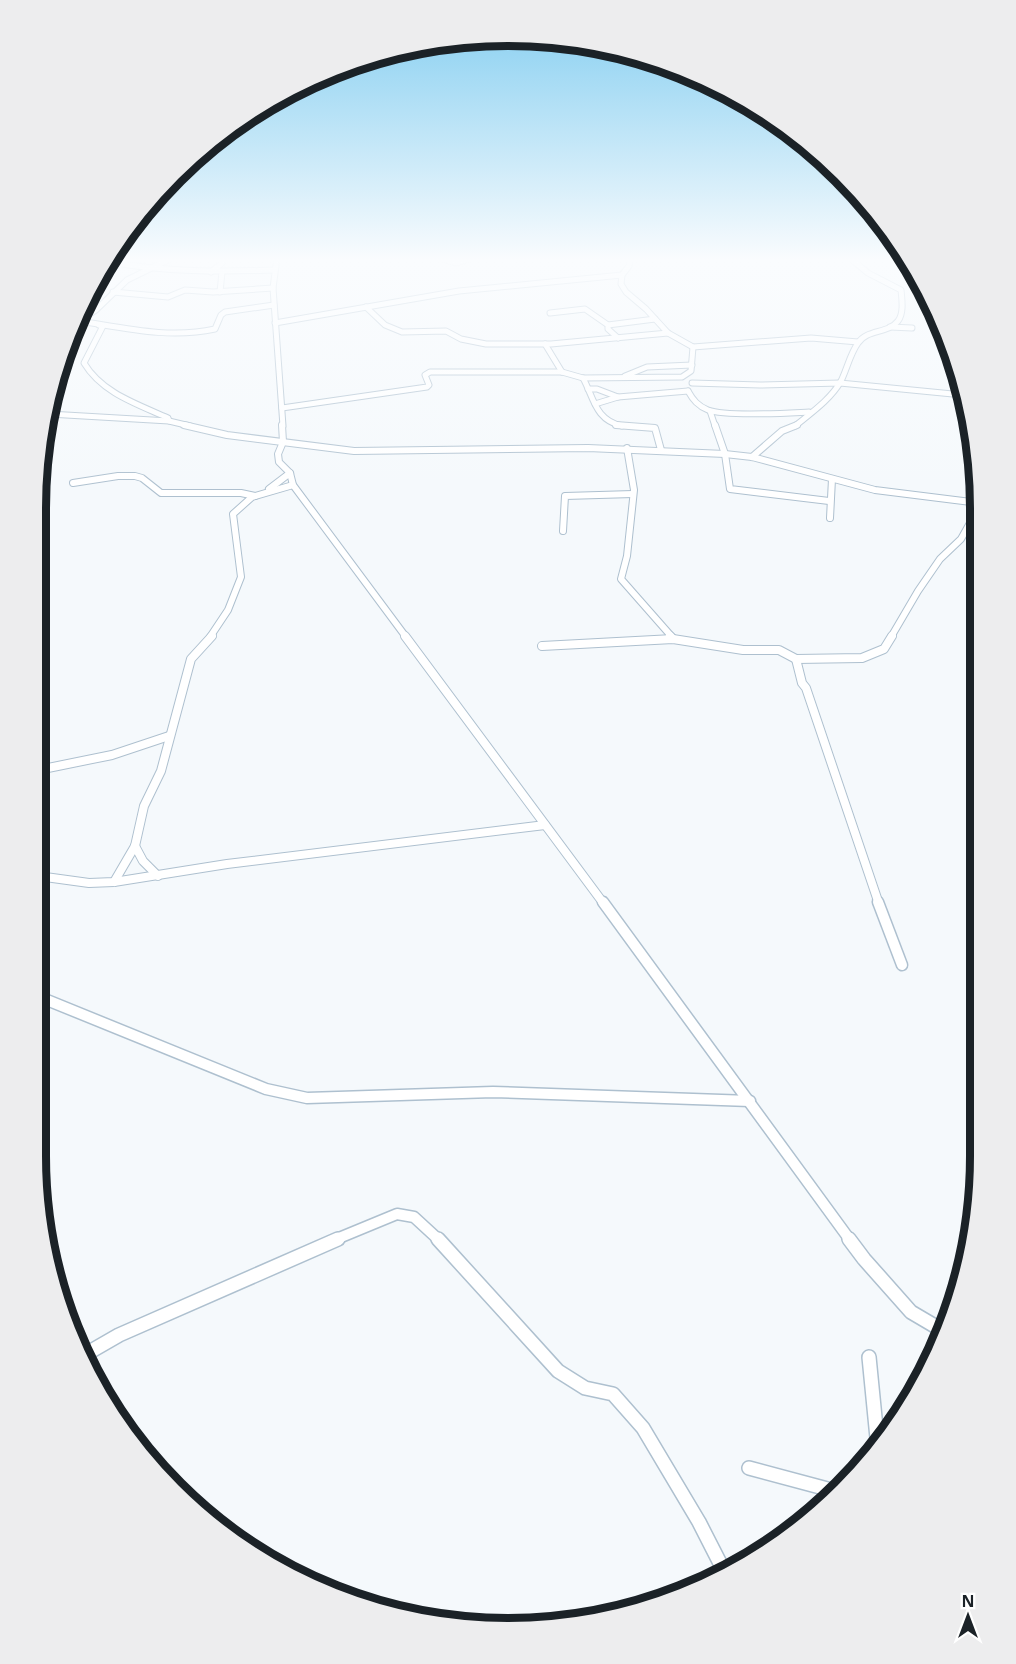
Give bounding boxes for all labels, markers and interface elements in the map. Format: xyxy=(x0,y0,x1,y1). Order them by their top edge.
north arrow xyxy=(938,1586,998,1646)
text: N xyxy=(961,1590,975,1612)

